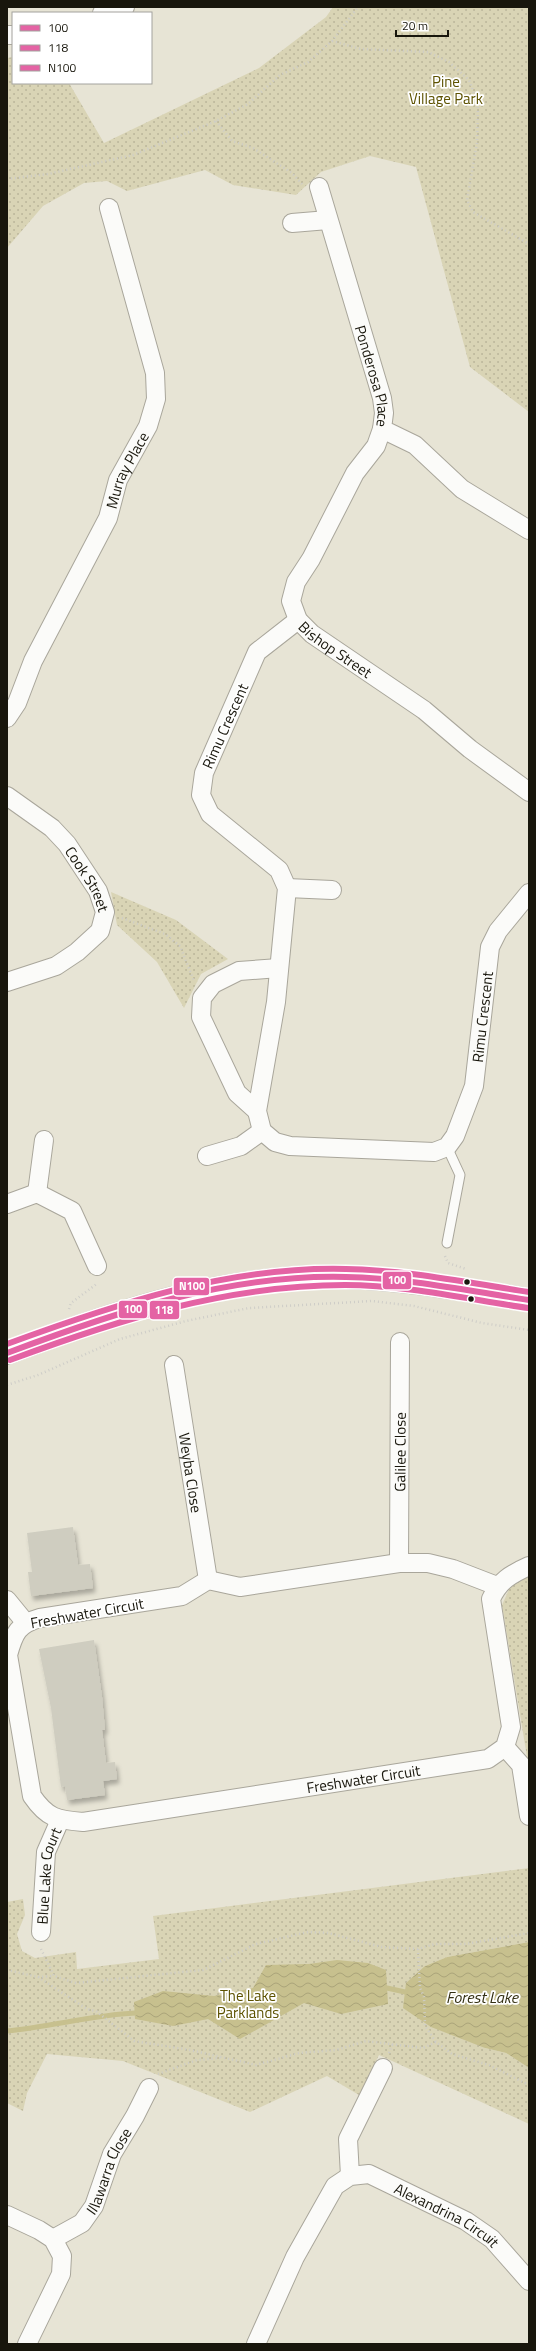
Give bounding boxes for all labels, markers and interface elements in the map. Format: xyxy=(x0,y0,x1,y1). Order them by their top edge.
legend xyxy=(12,12,152,84)
scale bar xyxy=(396,12,448,38)
text: 20 m xyxy=(402,16,428,35)
text: 100 xyxy=(48,18,68,37)
text: 118 xyxy=(48,38,68,57)
text: N100 xyxy=(48,58,77,77)
park label: Pine Village Park xyxy=(409,70,483,110)
street label: Ponderosa Place xyxy=(349,322,395,429)
street label: Murray Place xyxy=(99,427,154,511)
street label: Bishop Street xyxy=(293,615,378,684)
street label: Rimu Crescent xyxy=(196,679,254,772)
street label: Cook Street xyxy=(60,841,116,915)
street label: Rimu Crescent xyxy=(465,969,499,1064)
line badge: 100 xyxy=(382,1271,412,1290)
text: 100 xyxy=(388,1272,406,1288)
line badge: N100 xyxy=(173,1277,210,1296)
unlabelled marker xyxy=(462,1277,472,1287)
text: N100 xyxy=(179,1278,205,1294)
unlabelled marker xyxy=(466,1294,476,1304)
line badge: 100 xyxy=(118,1300,148,1319)
line badge: 118 xyxy=(149,1300,180,1320)
text: 100 xyxy=(124,1301,142,1317)
text: 118 xyxy=(155,1302,173,1318)
street label: Galilee Close xyxy=(388,1412,411,1492)
street label: Weyba Close xyxy=(173,1431,209,1514)
street label: Freshwater Circuit xyxy=(28,1592,146,1634)
street label: Freshwater Circuit xyxy=(305,1758,423,1799)
street label: Blue Lake Court xyxy=(30,1823,67,1925)
park label: The Lake Parklands xyxy=(217,1984,279,2024)
water label: Forest Lake xyxy=(446,1985,520,2009)
street label: Illawarra Close xyxy=(80,2123,137,2219)
street label: Alexandrina Circuit xyxy=(390,2176,506,2253)

